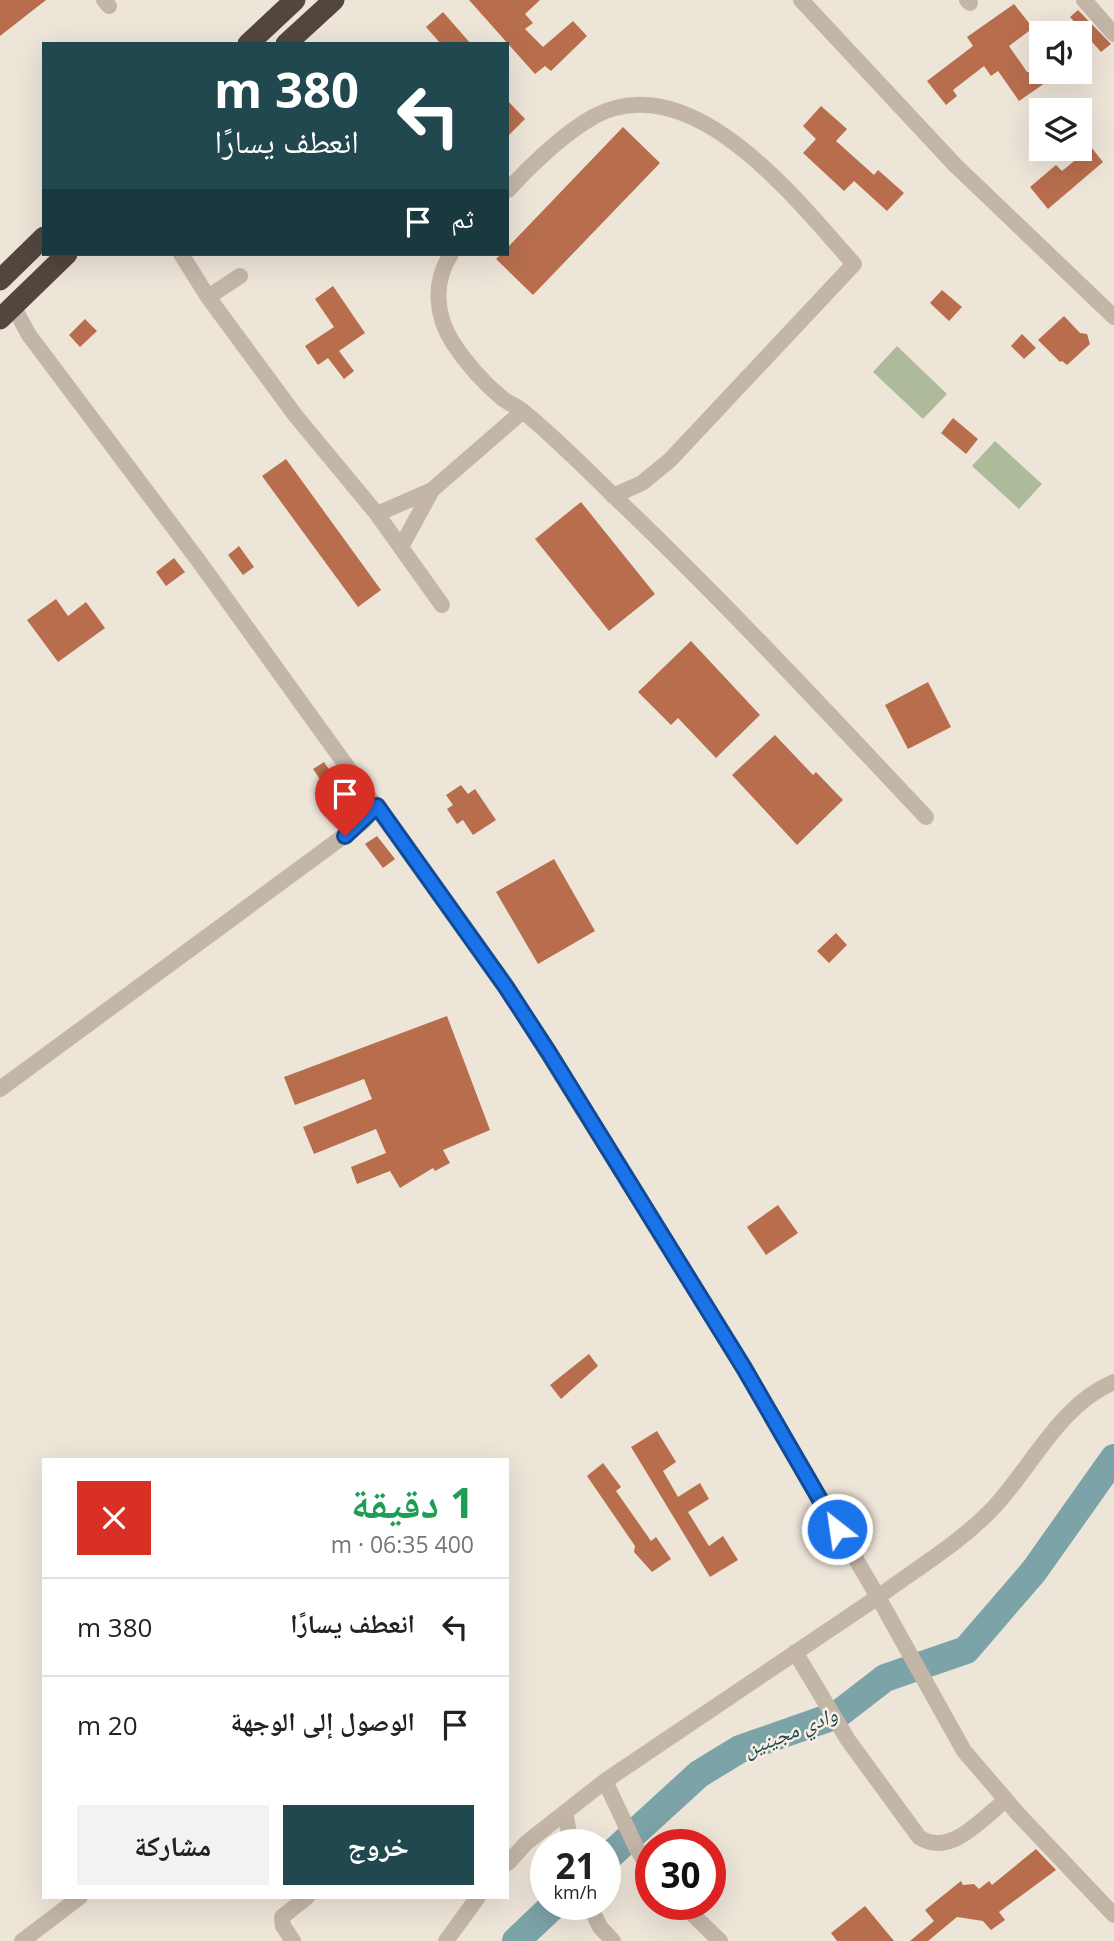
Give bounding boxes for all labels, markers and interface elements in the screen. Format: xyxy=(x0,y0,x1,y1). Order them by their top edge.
map controls xyxy=(1029,21,1092,161)
button: sound xyxy=(1029,21,1092,84)
text: 380 m xyxy=(214,56,359,122)
icon: left xyxy=(383,70,474,161)
button: layers xyxy=(1029,98,1092,161)
text: انعطف يسارًا xyxy=(214,119,359,162)
text: ثم xyxy=(451,200,474,236)
icon: arrive xyxy=(399,203,437,241)
pin xyxy=(315,764,375,836)
icon: arrive xyxy=(326,775,364,813)
text: 1 دقيقة xyxy=(351,1473,474,1530)
button: close xyxy=(77,1481,151,1555)
position arrow xyxy=(800,1492,874,1566)
text: 400 m · 06:35 xyxy=(331,1528,474,1560)
text: انعطف يسارًا xyxy=(290,1605,415,1641)
icon: left xyxy=(436,1608,474,1646)
text: 380 m xyxy=(77,1609,152,1645)
water label: وادي مجينين xyxy=(739,1699,843,1766)
text: الوصول إلى الوجهة xyxy=(231,1703,415,1739)
icon: arrive xyxy=(436,1706,474,1744)
text: 20 m xyxy=(77,1707,138,1743)
button: مشاركة xyxy=(77,1805,269,1885)
button: خروج xyxy=(283,1805,474,1885)
speed limit sign: 30 xyxy=(635,1829,726,1920)
text: 21 xyxy=(555,1842,596,1889)
text: km/h xyxy=(554,1880,597,1904)

